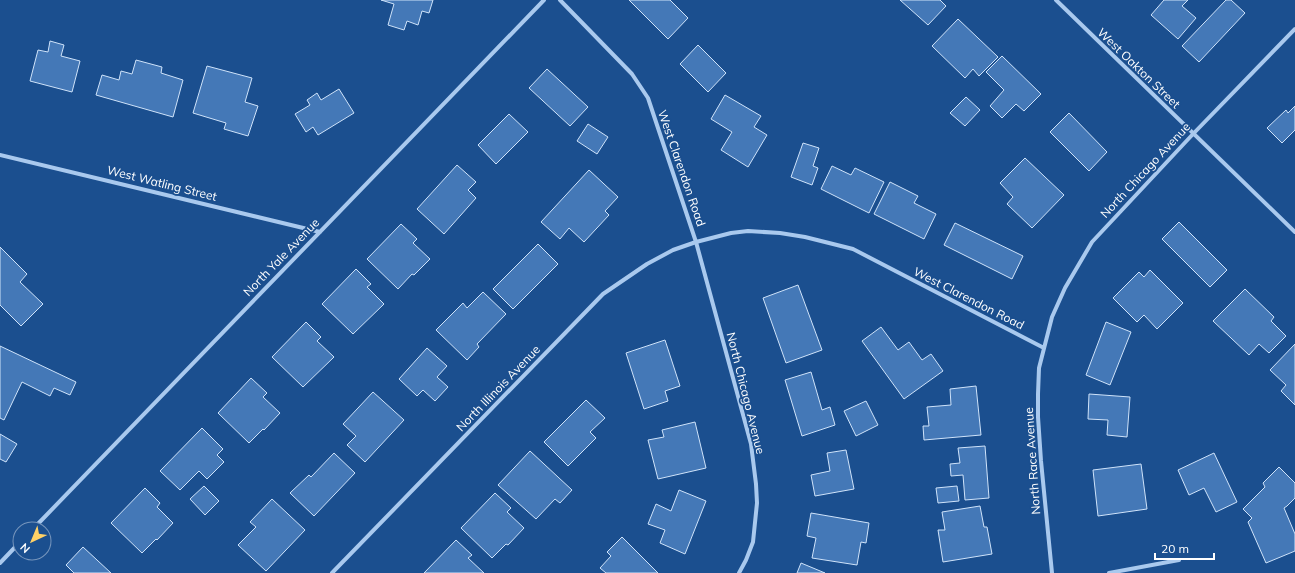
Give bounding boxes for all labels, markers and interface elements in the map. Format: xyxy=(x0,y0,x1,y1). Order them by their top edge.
street label: West Oakton Street xyxy=(1095,25,1183,111)
street label: West Clarendon Road xyxy=(655,108,709,228)
street label: North Chicago Avenue xyxy=(1097,119,1193,221)
street label: West Watling Street xyxy=(105,162,219,204)
street label: North Yale Avenue xyxy=(240,215,322,299)
street label: West Clarendon Road xyxy=(911,264,1027,332)
street label: North Chicago Avenue xyxy=(724,331,768,455)
street label: North Illinois Avenue xyxy=(453,342,543,434)
street label: North Race Avenue xyxy=(1021,407,1043,515)
north arrow xyxy=(12,521,52,561)
scale bar xyxy=(1155,535,1214,561)
text: N xyxy=(17,540,33,556)
text: 20 m xyxy=(1161,541,1189,556)

